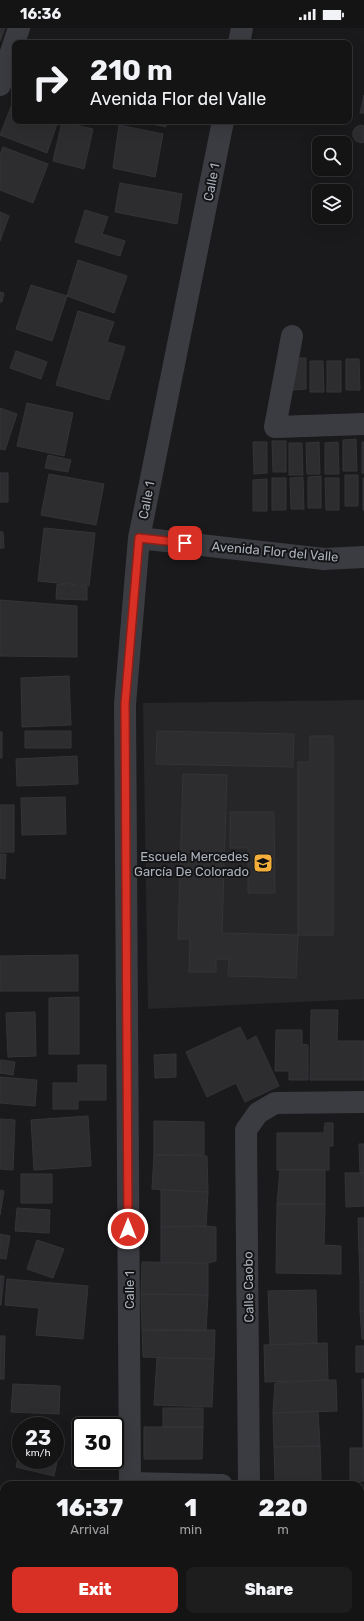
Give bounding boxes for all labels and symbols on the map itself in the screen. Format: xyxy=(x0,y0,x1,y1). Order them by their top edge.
street label: Calle 1 xyxy=(200,162,222,202)
street label: Calle 1 xyxy=(135,480,157,520)
pin xyxy=(168,526,202,560)
street label: Avenida Flor del Valle xyxy=(211,538,339,565)
place label: Escuela Mercedes García De Colorado xyxy=(134,849,249,879)
school or university icon: Escuela Mercedes García De Colorado xyxy=(252,852,274,874)
position arrow xyxy=(107,1208,149,1250)
street label: Calle Caobo xyxy=(240,1251,257,1323)
street label: Calle 1 xyxy=(122,1271,137,1309)
speed limit sign: 30 xyxy=(72,1417,124,1469)

